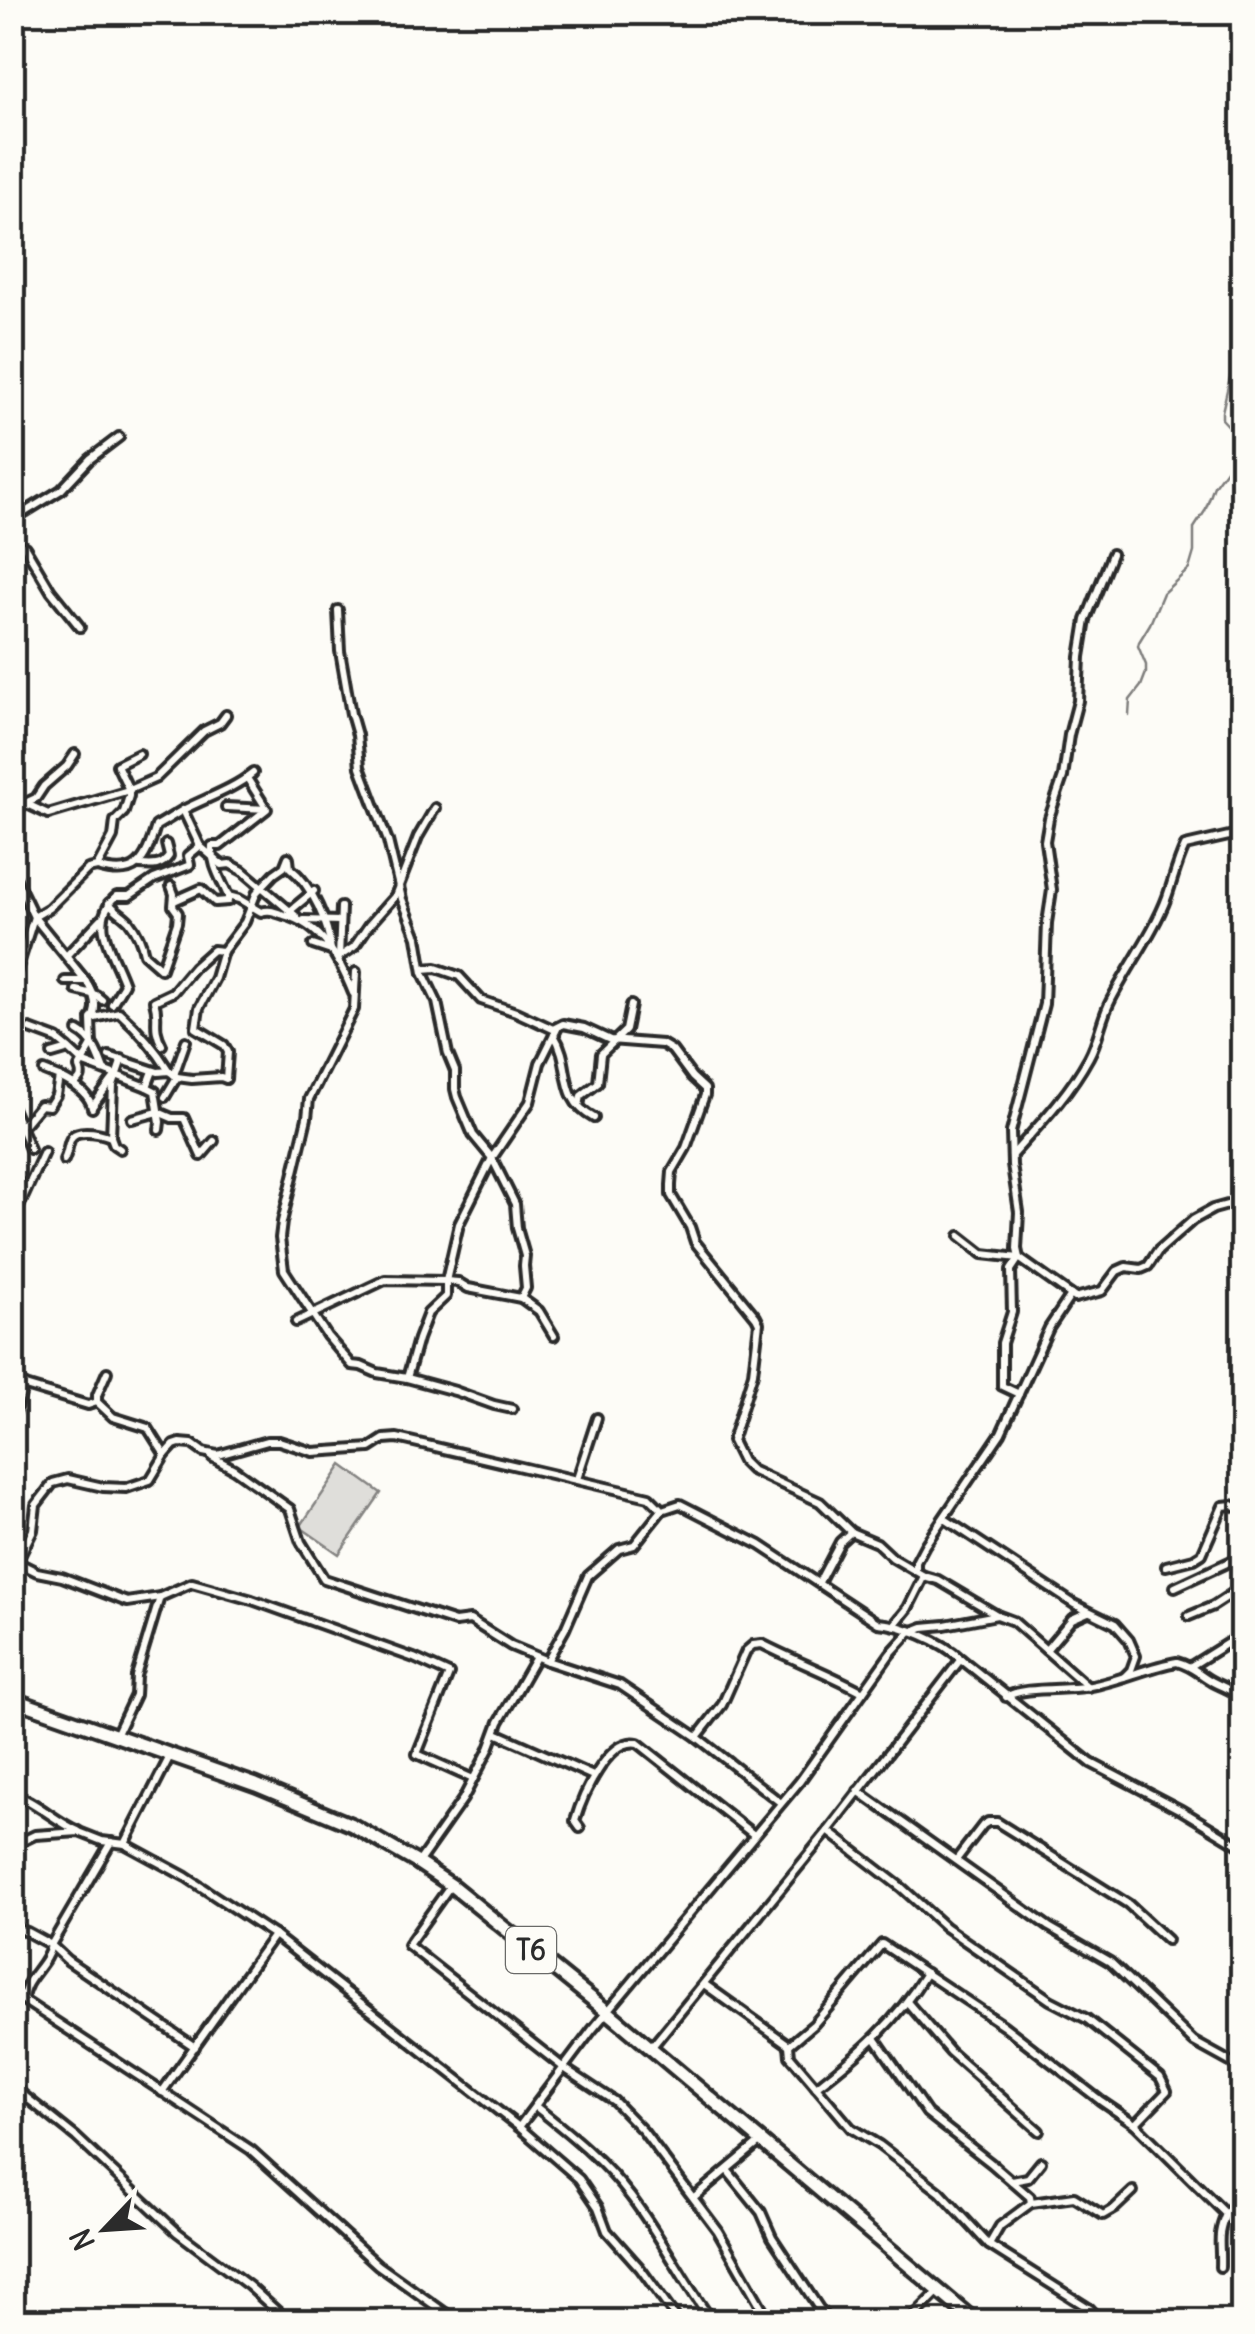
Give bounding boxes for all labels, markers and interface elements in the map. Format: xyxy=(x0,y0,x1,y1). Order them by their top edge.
road number: T6 xyxy=(506,1927,556,1973)
north arrow xyxy=(55,2179,155,2279)
text: N xyxy=(62,2223,103,2256)

